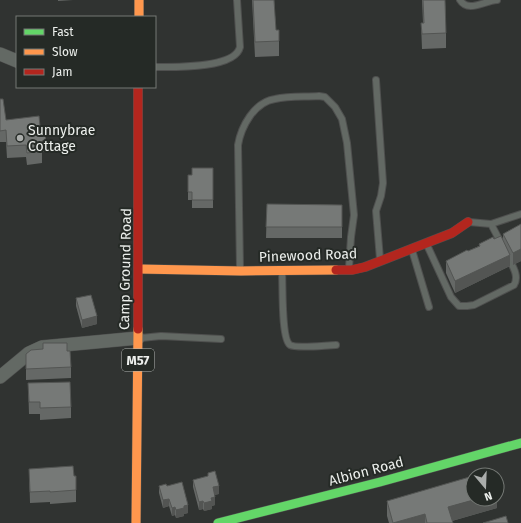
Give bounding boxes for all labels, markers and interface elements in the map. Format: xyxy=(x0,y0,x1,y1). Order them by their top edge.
legend xyxy=(16,16,156,88)
text: Fast xyxy=(52,25,74,39)
text: Slow xyxy=(52,45,78,59)
text: Jam xyxy=(52,65,72,79)
place label: Sunnybrae Cottage xyxy=(28,122,95,155)
marker: Sunnybrae Cottage xyxy=(15,133,25,143)
street label: Camp Ground Road xyxy=(116,208,135,330)
street label: Pinewood Road xyxy=(258,245,358,266)
road number: M57 xyxy=(122,349,154,371)
street label: Albion Road xyxy=(327,453,405,490)
north arrow xyxy=(465,467,505,507)
text: N xyxy=(483,489,494,503)

